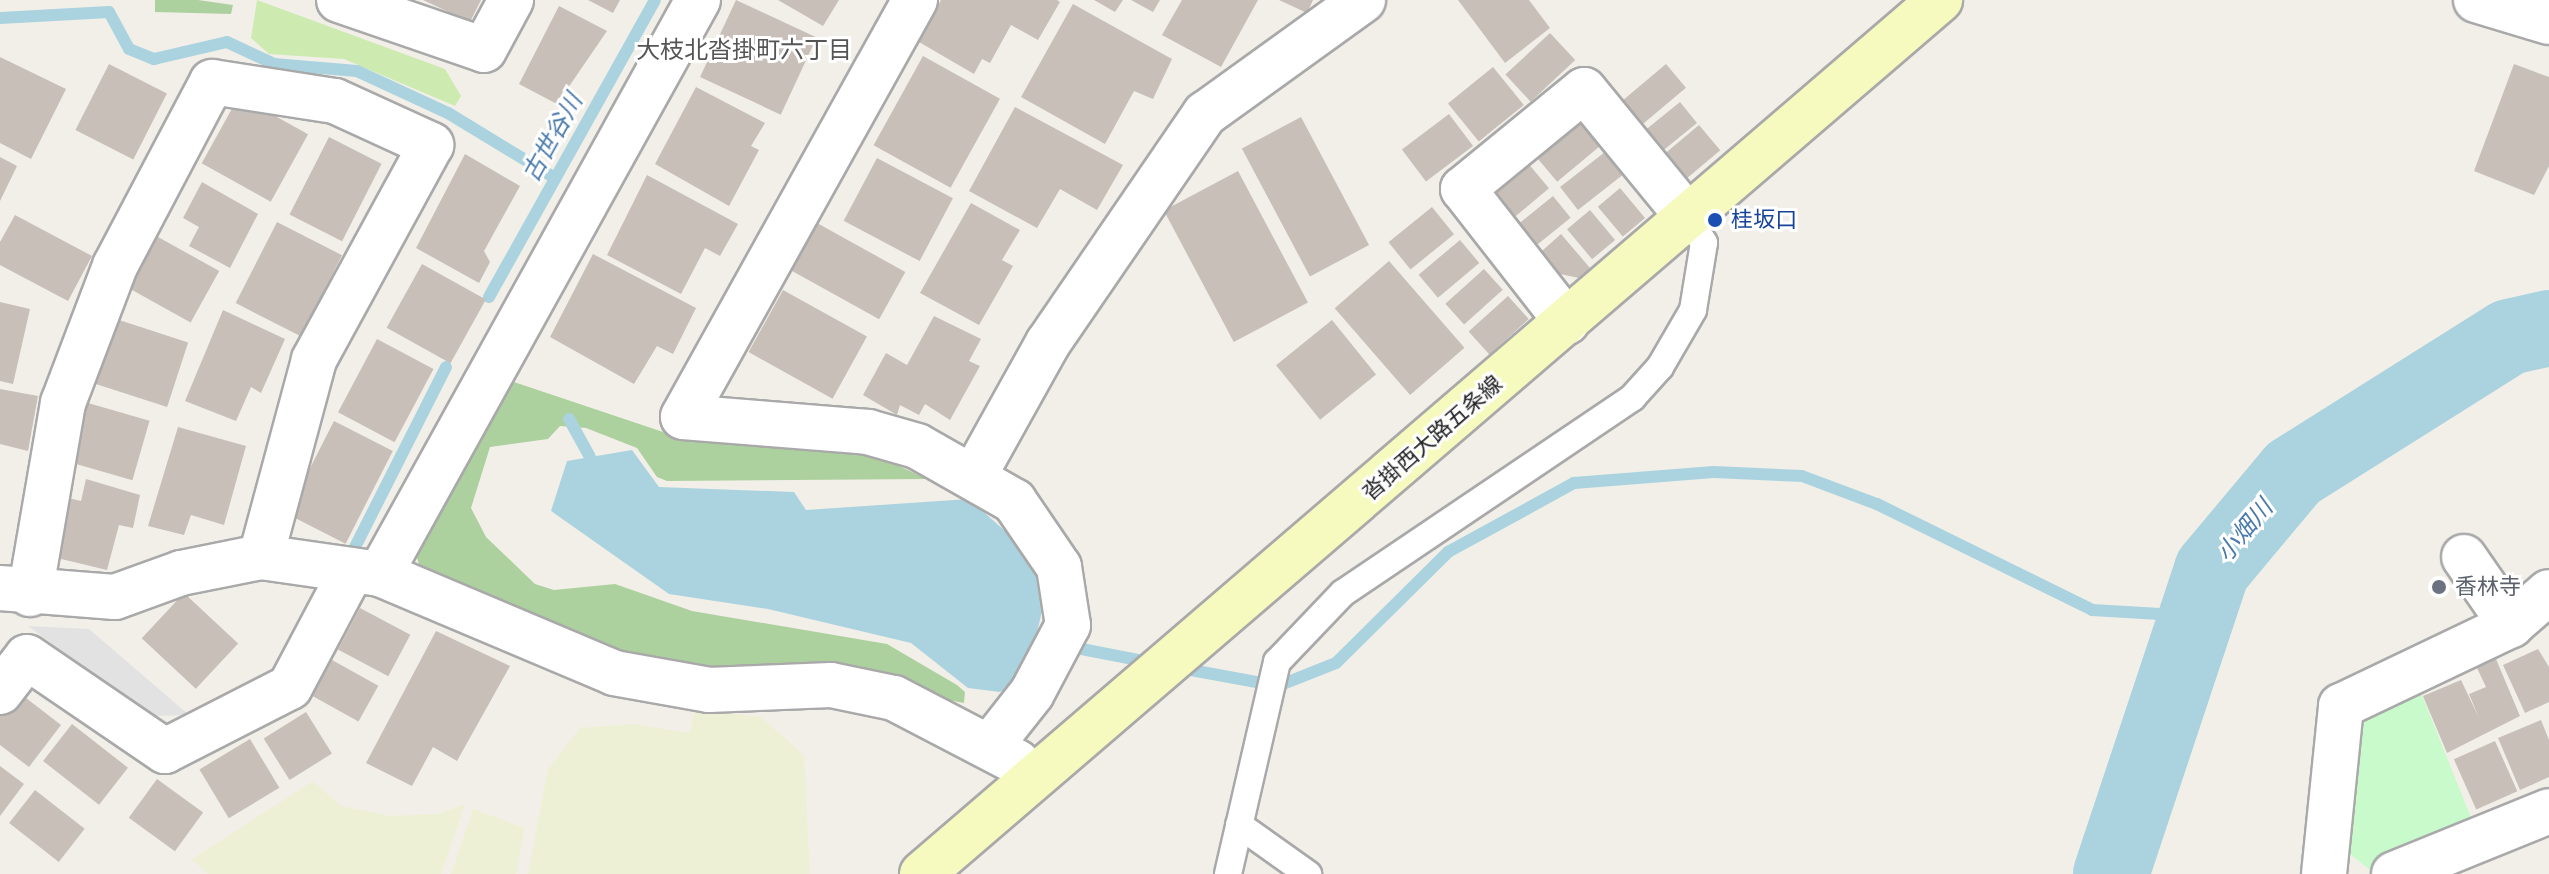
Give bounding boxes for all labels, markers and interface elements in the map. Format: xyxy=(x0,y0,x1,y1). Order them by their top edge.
district label: 大枝北沓掛町六丁目 xyxy=(636,37,852,65)
water label: 古世谷川 xyxy=(517,89,589,187)
place label: 桂坂口 xyxy=(1731,207,1797,233)
marker: 桂坂口 xyxy=(1706,211,1724,229)
street label: 沓掛西大路五条線 xyxy=(1357,370,1507,506)
water label: 小畑川 xyxy=(2211,494,2279,568)
place label: 香林寺 xyxy=(2455,574,2521,600)
marker: 香林寺 xyxy=(2430,578,2448,596)

